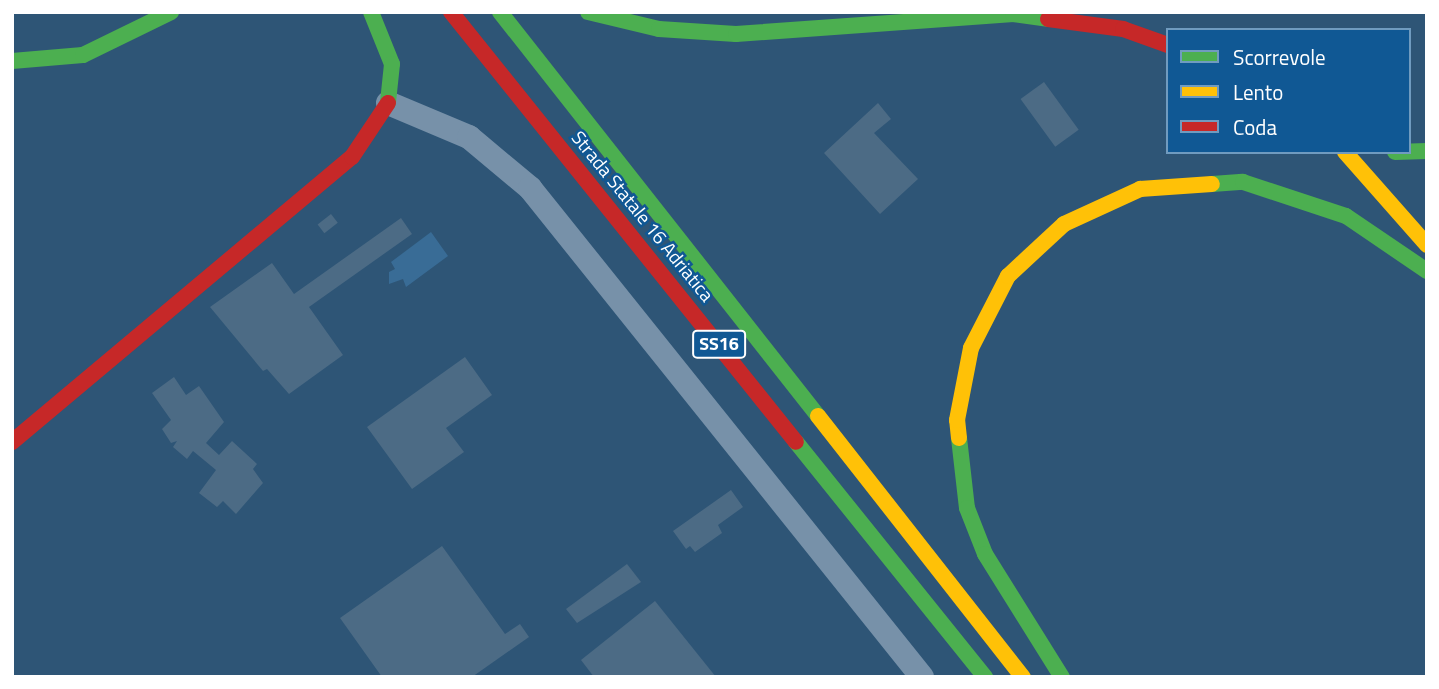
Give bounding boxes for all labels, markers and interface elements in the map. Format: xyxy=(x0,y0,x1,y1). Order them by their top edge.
legend xyxy=(1166,28,1411,154)
text: Scorrevole xyxy=(1233,41,1326,73)
text: Lento xyxy=(1233,76,1283,108)
text: Coda xyxy=(1233,111,1277,143)
street label: Strada Statale 16 Adriatica xyxy=(567,126,719,306)
road number: SS16 xyxy=(691,330,747,358)

